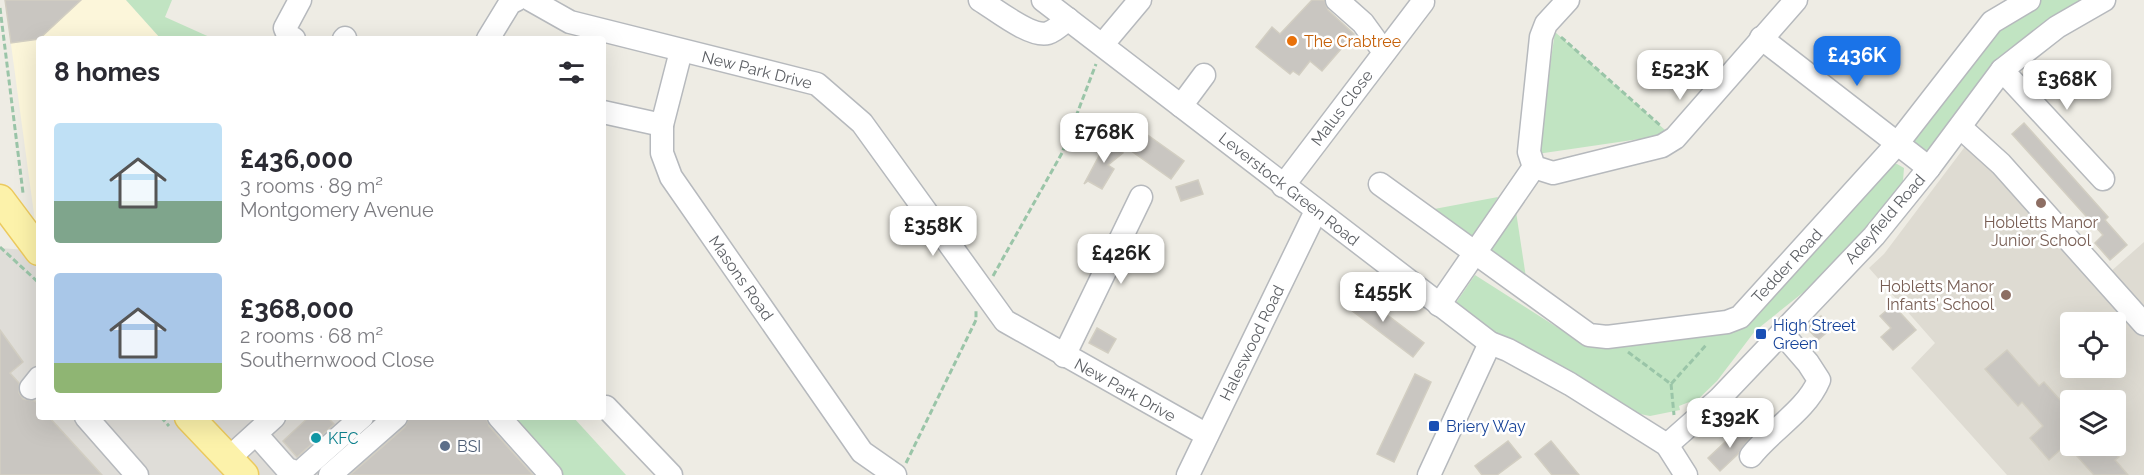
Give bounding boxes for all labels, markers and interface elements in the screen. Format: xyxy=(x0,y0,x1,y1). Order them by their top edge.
place label: The Crabtree xyxy=(1304,32,1401,51)
marker: The Crabtree xyxy=(1285,34,1299,48)
pin: £436K xyxy=(1815,36,1899,87)
text: £436K xyxy=(1828,43,1887,67)
street label: New Park Drive xyxy=(700,47,814,93)
pin: £523K xyxy=(1638,50,1722,101)
icon: filters xyxy=(555,56,588,89)
text: 8 homes xyxy=(54,57,160,87)
text: £523K xyxy=(1651,57,1709,81)
pin: £368K xyxy=(2025,60,2109,111)
street label: Malus Close xyxy=(1307,66,1377,150)
text: £368K xyxy=(2037,67,2097,91)
pin: £768K xyxy=(1062,113,1146,164)
text: £768K xyxy=(1074,120,1134,144)
street label: Leverstock Green Road xyxy=(1215,128,1363,250)
text: £436,000 xyxy=(240,144,353,174)
icon: home xyxy=(102,147,174,219)
street label: Adeyfield Road xyxy=(1841,170,1929,268)
text: 3 rooms · 89 m² xyxy=(240,174,383,198)
marker: Hobletts Manor Junior School xyxy=(2034,196,2048,210)
text: Montgomery Avenue xyxy=(240,198,434,222)
pin: £358K xyxy=(891,206,975,257)
text: £358K xyxy=(904,213,962,237)
place label: Hobletts Manor Junior School xyxy=(1984,213,2099,250)
street label: Tedder Road xyxy=(1748,225,1826,307)
street label: Masons Road xyxy=(705,232,777,324)
pin: £426K xyxy=(1079,234,1163,285)
text: £426K xyxy=(1091,241,1151,265)
pin: £455K xyxy=(1341,272,1425,323)
place label: Hobletts Manor Infants' School xyxy=(1880,277,1995,314)
text: £455K xyxy=(1354,279,1412,303)
street label: Haleswood Road xyxy=(1216,282,1288,404)
marker: Hobletts Manor Infants' School xyxy=(1999,288,2013,302)
text: £368,000 xyxy=(240,294,354,324)
icon: home xyxy=(102,297,174,369)
map controls xyxy=(2060,312,2126,456)
button: locate xyxy=(2060,312,2126,378)
place label: High Street Green xyxy=(1773,316,1857,353)
text: 2 rooms · 68 m² xyxy=(240,324,383,348)
marker: High Street Green xyxy=(1754,327,1768,341)
text: Southernwood Close xyxy=(240,348,434,372)
street label: New Park Drive xyxy=(1071,354,1179,426)
button: layers xyxy=(2060,390,2126,456)
pin: £392K xyxy=(1688,398,1772,449)
text: £392K xyxy=(1701,405,1759,429)
place label: Briery Way xyxy=(1446,417,1526,436)
marker: Briery Way xyxy=(1427,419,1441,433)
place label: KFC xyxy=(328,429,358,448)
marker: KFC xyxy=(309,431,323,445)
place label: BSI xyxy=(457,437,481,456)
marker: BSI xyxy=(438,439,452,453)

